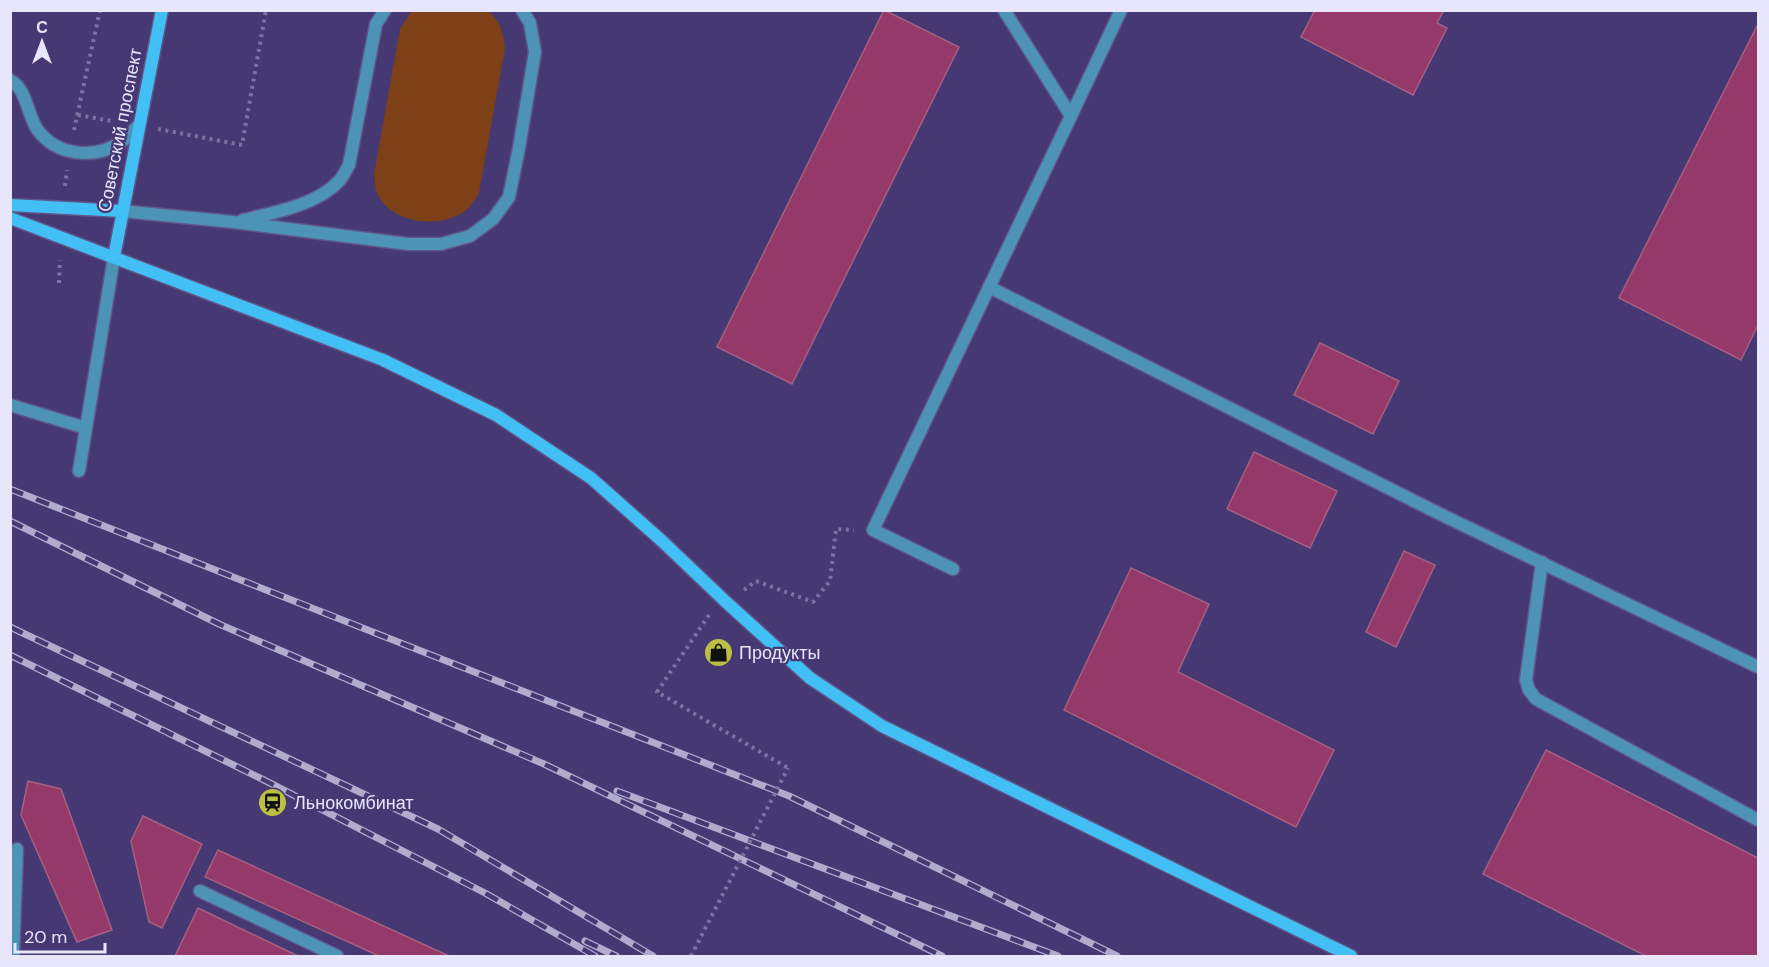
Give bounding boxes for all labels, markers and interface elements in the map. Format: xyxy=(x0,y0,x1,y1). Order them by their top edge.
north arrow xyxy=(12,12,72,72)
text: С xyxy=(36,17,48,38)
street label: Советский проспект xyxy=(92,46,148,214)
shop icon: Продукты xyxy=(702,637,734,669)
place label: Продукты xyxy=(739,641,820,665)
station icon: Льнокомбинат xyxy=(257,787,289,819)
place label: Льнокомбинат xyxy=(294,791,414,815)
scale bar xyxy=(15,916,105,954)
text: 20 m xyxy=(24,925,67,949)

